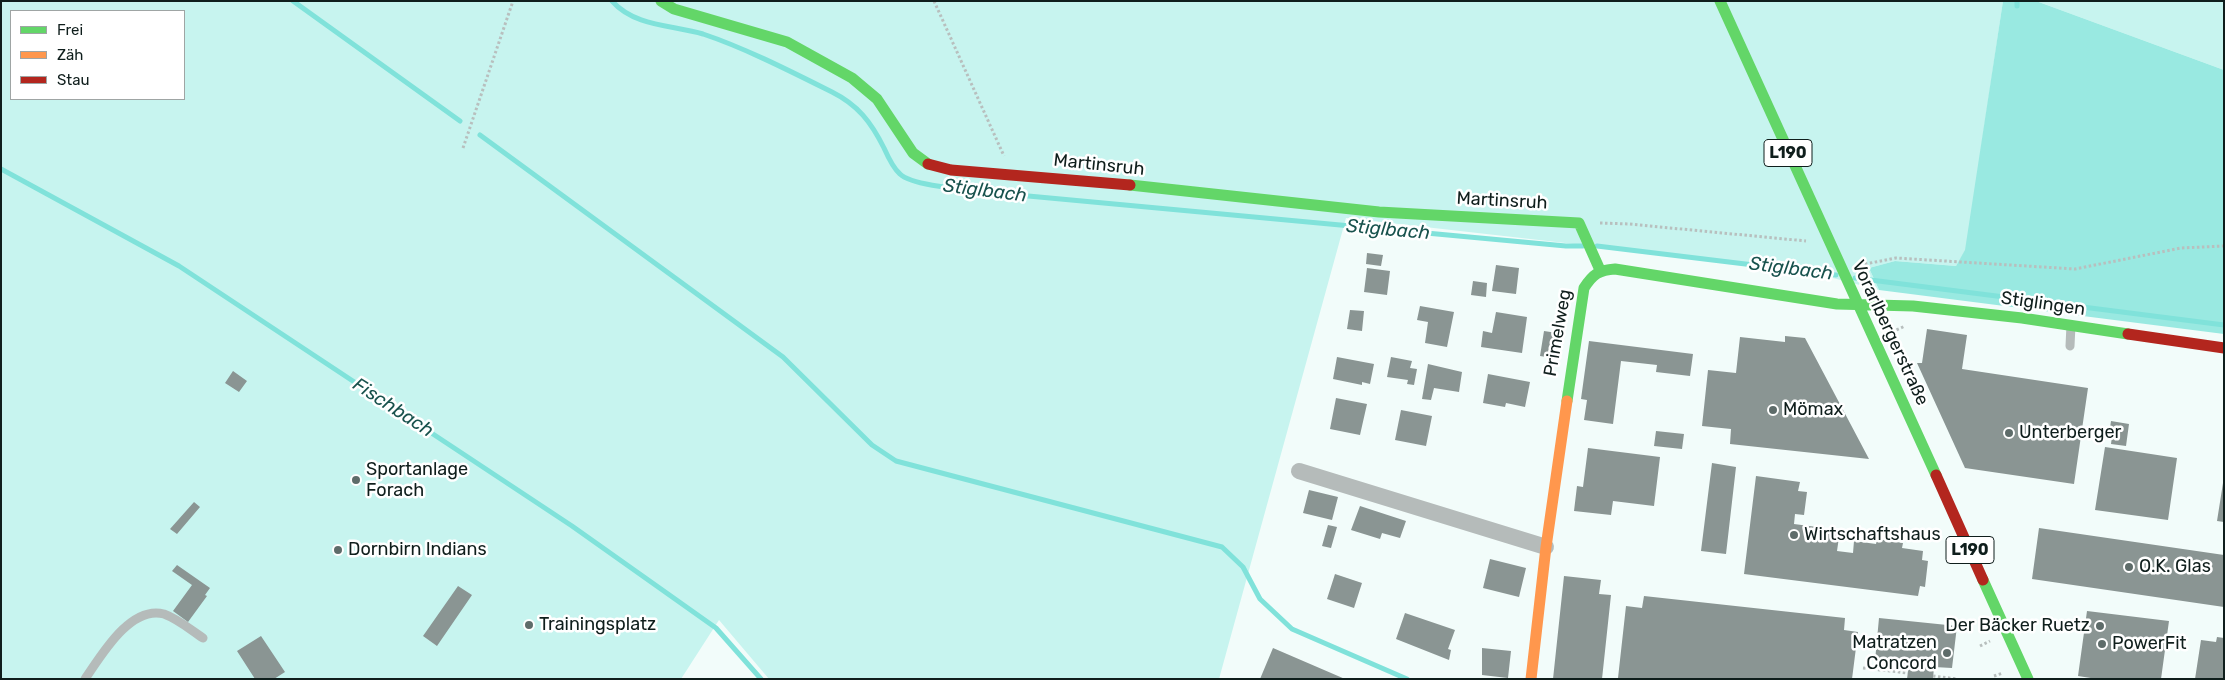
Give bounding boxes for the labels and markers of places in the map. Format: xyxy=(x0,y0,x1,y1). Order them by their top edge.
place label: Mömax xyxy=(1783,399,1843,421)
marker: Mömax xyxy=(1767,404,1779,416)
place label: Unterberger xyxy=(2019,422,2121,444)
marker: Unterberger xyxy=(2003,427,2015,439)
place label: Sportanlage Forach xyxy=(366,459,468,502)
marker: Sportanlage Forach xyxy=(350,474,362,486)
place label: Wirtschaftshaus xyxy=(1804,524,1941,546)
marker: Wirtschaftshaus xyxy=(1788,529,1800,541)
place label: Dornbirn Indians xyxy=(348,539,487,561)
marker: Dornbirn Indians xyxy=(332,544,344,556)
place label: O.K. Glas xyxy=(2139,556,2211,578)
marker: O.K. Glas xyxy=(2123,561,2135,573)
place label: Trainingsplatz xyxy=(539,614,656,636)
place label: Der Bäcker Ruetz xyxy=(1945,615,2090,637)
marker: Trainingsplatz xyxy=(523,619,535,631)
marker: Der Bäcker Ruetz xyxy=(2094,620,2106,632)
place label: Matratzen Concord xyxy=(1852,632,1937,674)
place label: PowerFit xyxy=(2112,633,2187,655)
marker: PowerFit xyxy=(2096,638,2108,650)
marker: Matratzen Concord xyxy=(1941,647,1953,659)

